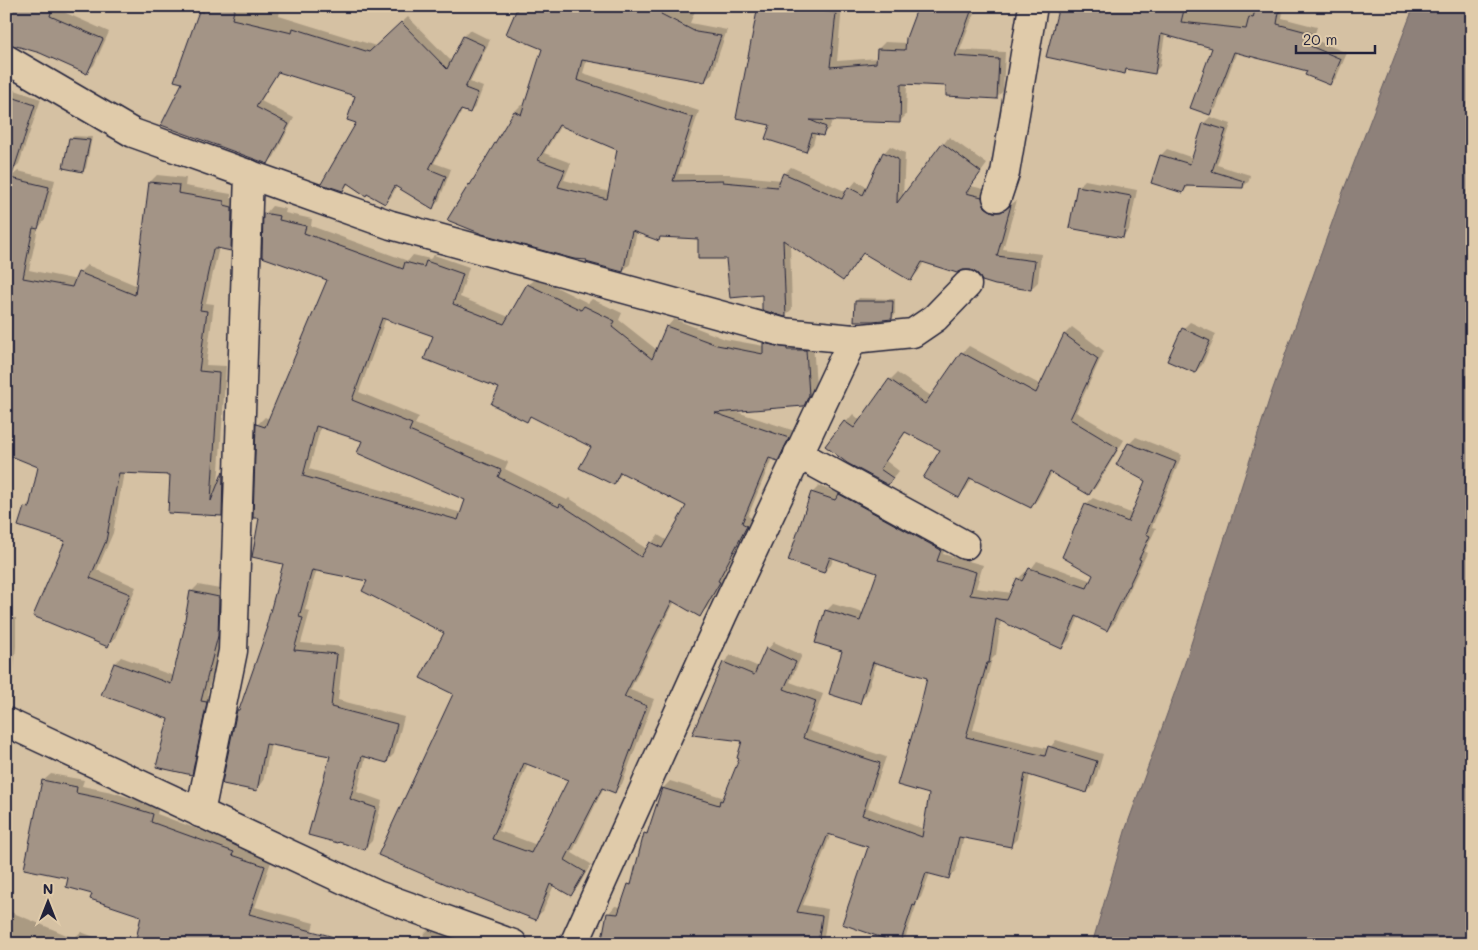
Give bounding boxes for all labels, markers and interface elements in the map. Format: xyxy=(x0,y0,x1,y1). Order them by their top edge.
scale bar xyxy=(1296,22,1374,54)
text: 20 m xyxy=(1303,29,1337,49)
north arrow xyxy=(22,878,72,928)
text: N xyxy=(43,879,53,898)

